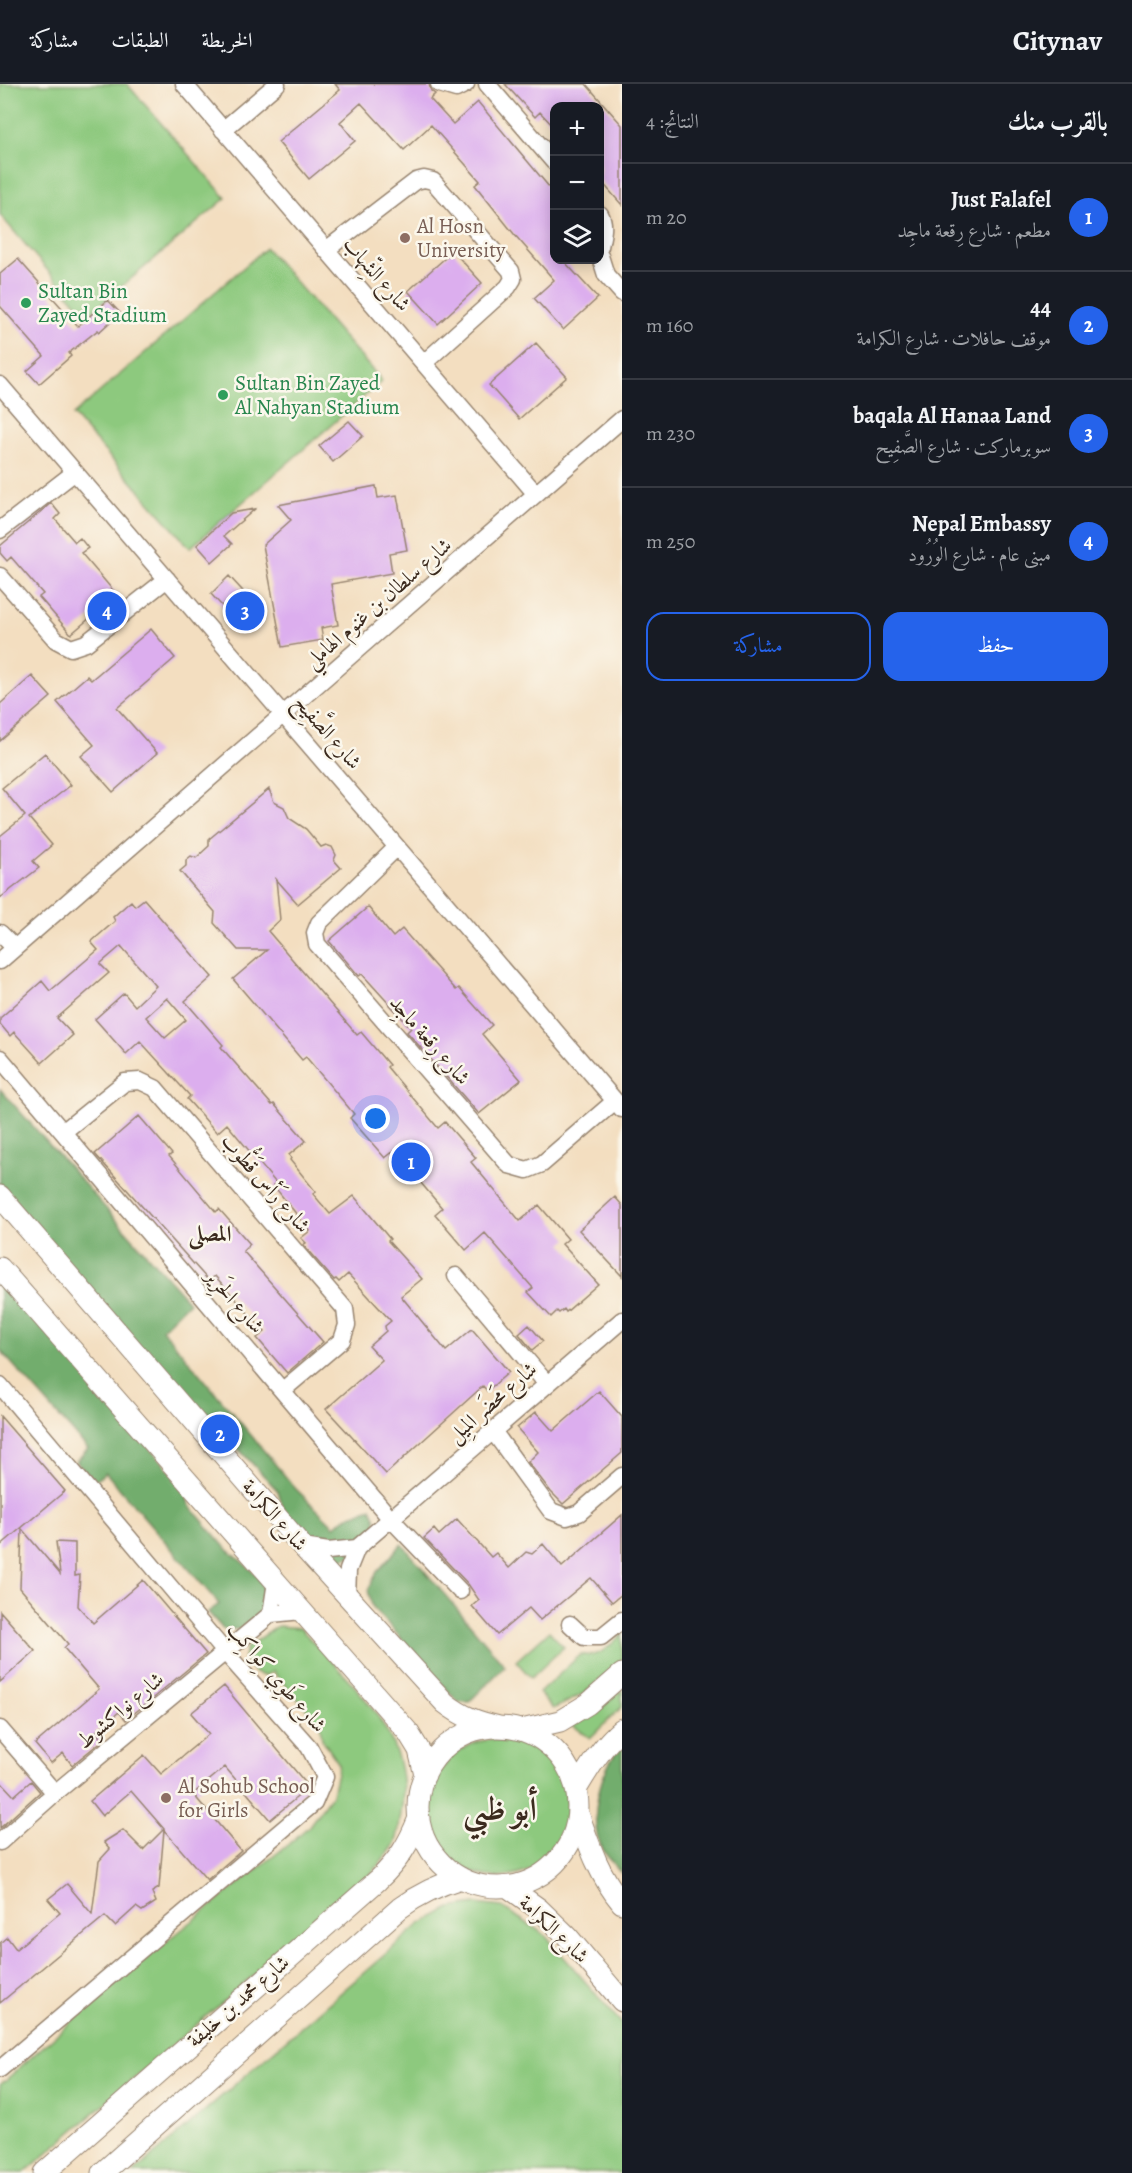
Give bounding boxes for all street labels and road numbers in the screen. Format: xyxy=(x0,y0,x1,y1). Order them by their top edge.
street label: شارع الشِّهاب xyxy=(334,230,418,320)
street label: شارع سلطان بن غنوم الهاملي xyxy=(298,531,461,679)
street label: شارع الصَّفِيح xyxy=(284,686,371,779)
street label: شارع رِقعة ماجِد xyxy=(380,989,477,1094)
street label: شارع رَأس قَطُّوب xyxy=(212,1123,322,1241)
street label: شارع الحَرِير xyxy=(195,1260,272,1342)
street label: شارع مَحضَر المِيل xyxy=(440,1354,545,1452)
street label: شارع الكرامة xyxy=(233,1473,314,1560)
street label: شارع طَوِي كِواكِب xyxy=(218,1615,334,1741)
street label: شارع نواكشوط xyxy=(70,1665,172,1758)
street label: شارع الكرامة xyxy=(510,1889,595,1972)
street label: شارع محمد بن خليفة xyxy=(181,1949,298,2056)

